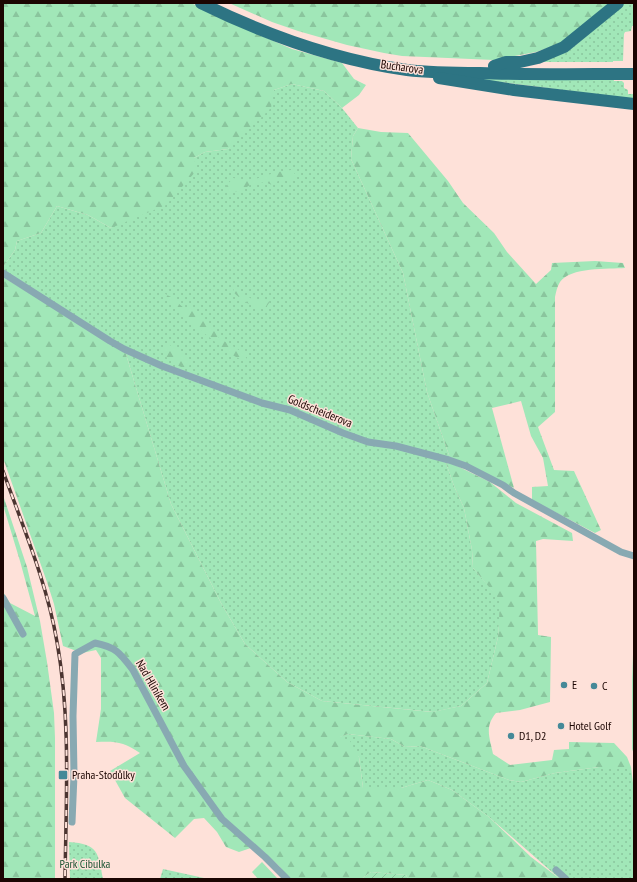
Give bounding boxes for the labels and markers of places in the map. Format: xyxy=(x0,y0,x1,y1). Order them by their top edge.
place label: E xyxy=(572,677,577,692)
place label: C xyxy=(602,678,608,693)
marker: E xyxy=(559,680,569,690)
marker: C xyxy=(589,681,599,691)
place label: Hotel Golf xyxy=(569,718,612,733)
marker: Hotel Golf xyxy=(556,721,566,731)
place label: D1, D2 xyxy=(519,728,546,743)
marker: D1, D2 xyxy=(506,731,516,741)
place label: Praha-Stodůlky xyxy=(72,767,135,782)
marker: Praha-Stodůlky xyxy=(57,769,69,781)

